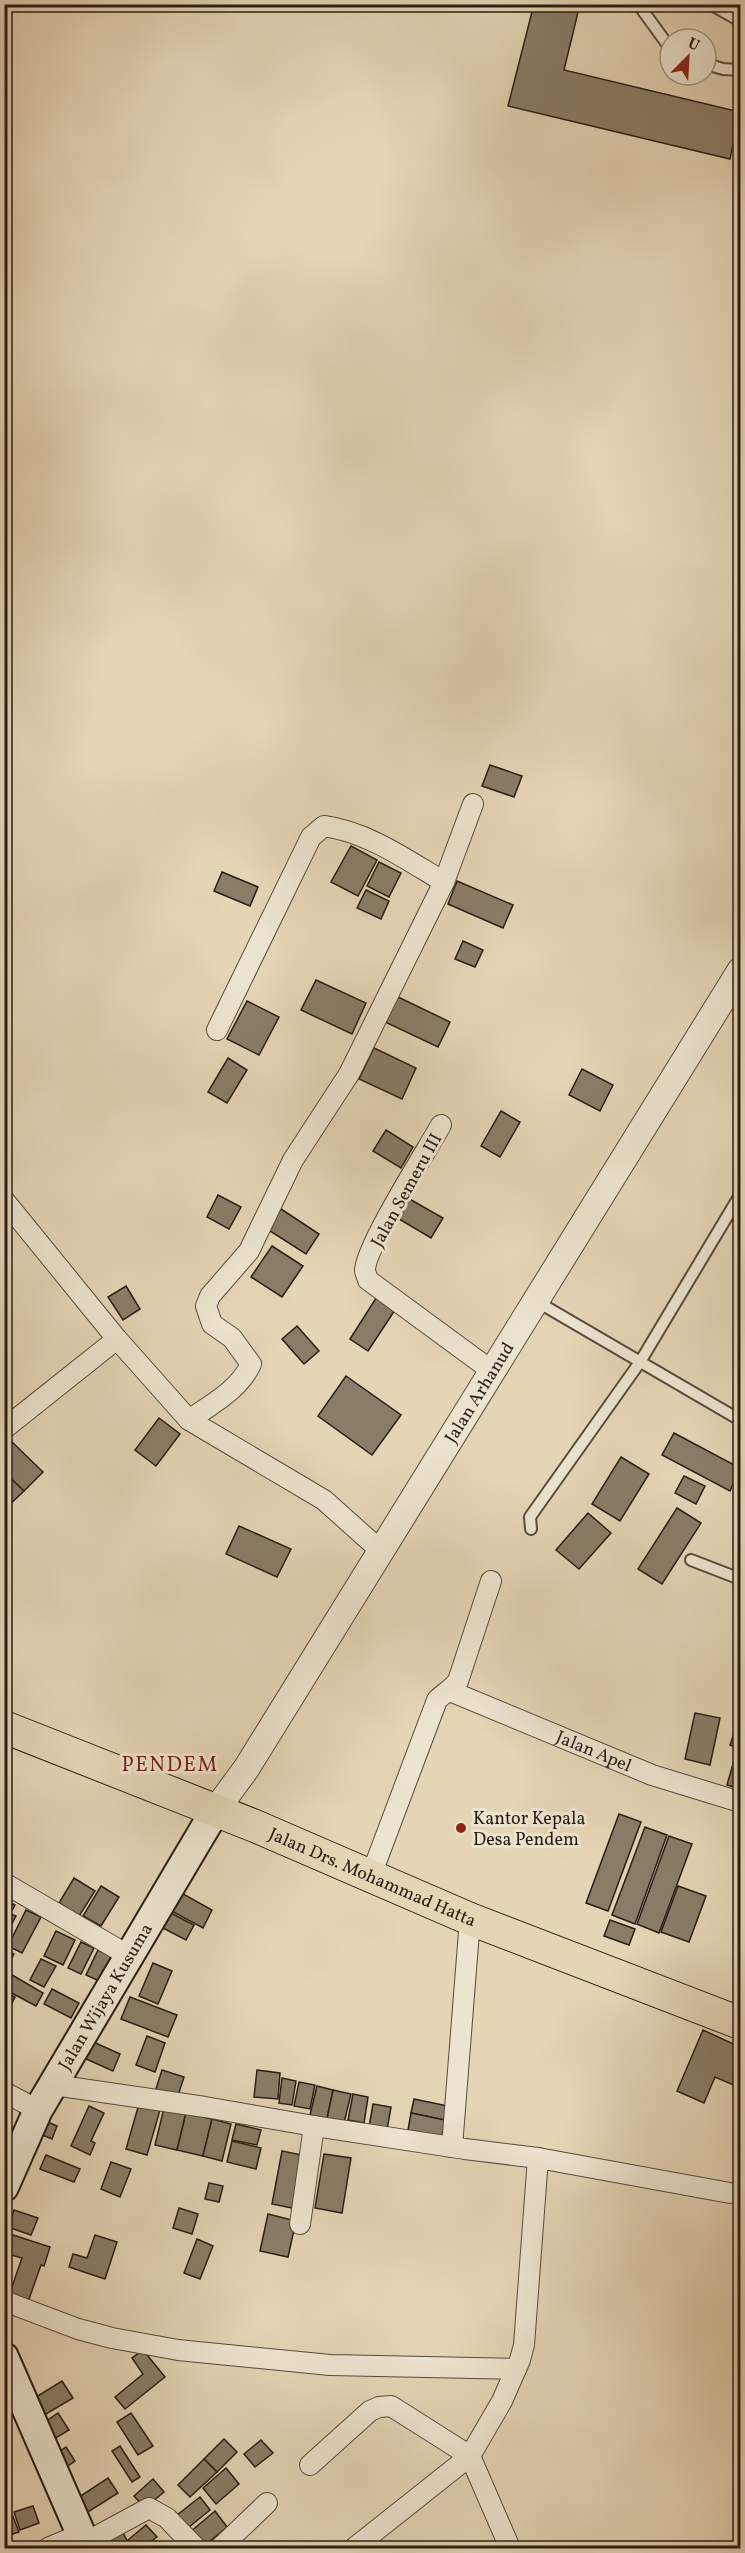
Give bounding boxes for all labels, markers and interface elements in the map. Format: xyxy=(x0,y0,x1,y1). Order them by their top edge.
north arrow xyxy=(658,27,718,87)
text: U xyxy=(684,33,703,57)
street label: Jalan Semeru III xyxy=(366,1129,449,1252)
street label: Jalan Arhanud xyxy=(440,1338,521,1449)
street label: Jalan Apel xyxy=(552,1725,635,1779)
district label: PENDEM xyxy=(122,1751,218,1780)
place label: Kantor Kepala Desa Pendem xyxy=(473,1807,585,1853)
marker: Kantor Kepala Desa Pendem xyxy=(454,1821,468,1835)
street label: Jalan Drs. Mohammad Hatta xyxy=(264,1822,479,1934)
street label: Jalan Wijaya Kusuma xyxy=(53,1919,160,2075)

